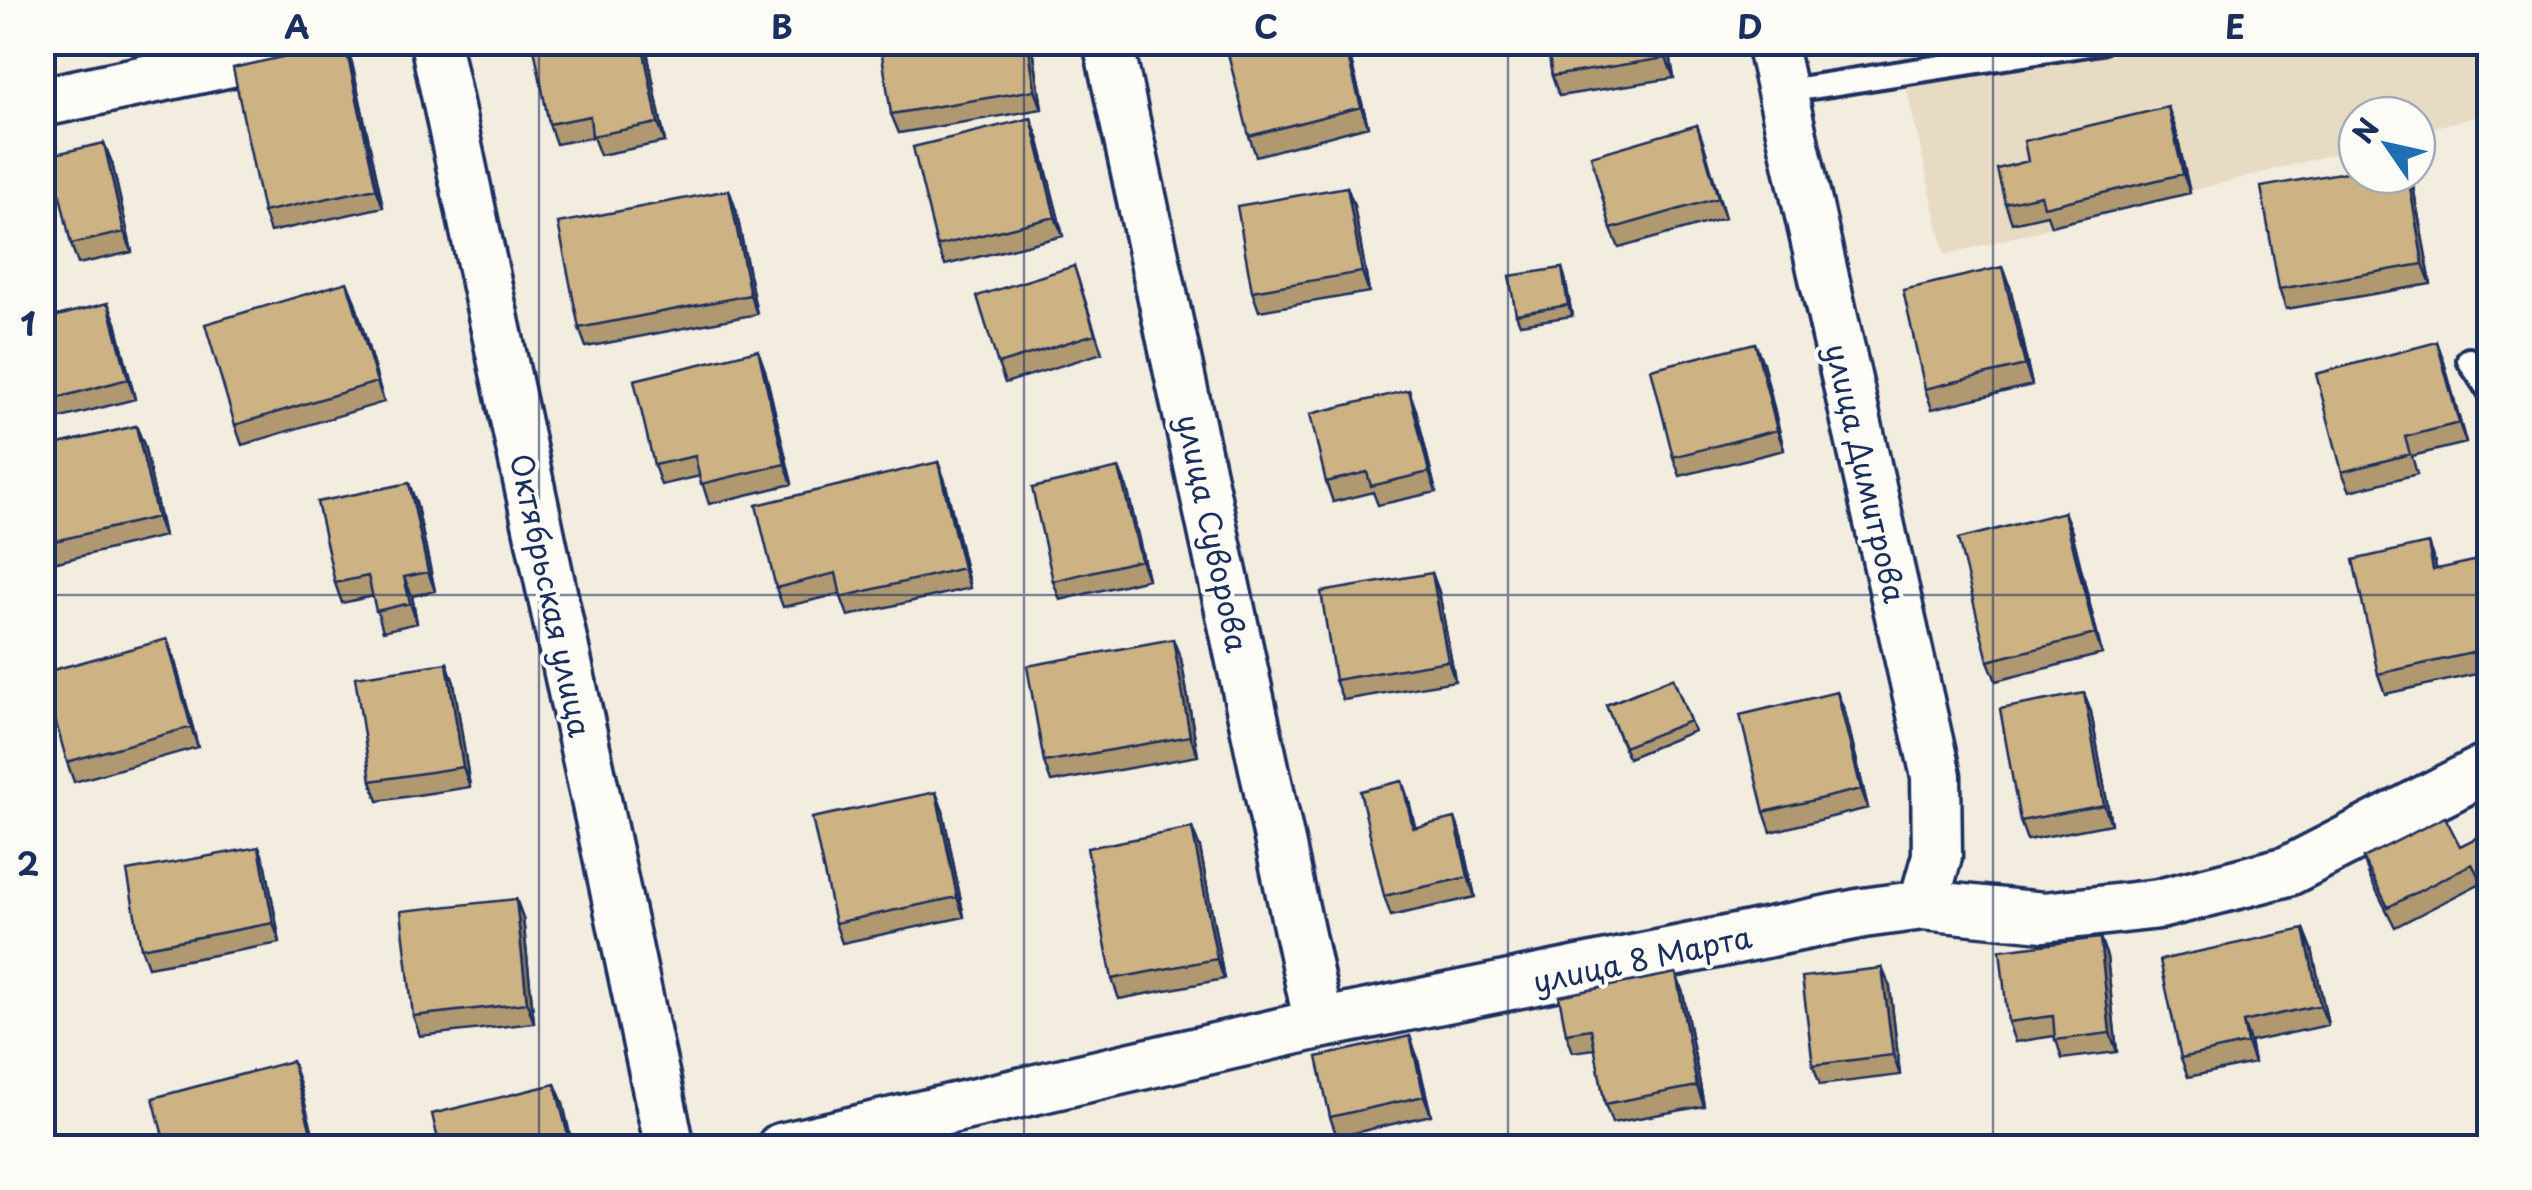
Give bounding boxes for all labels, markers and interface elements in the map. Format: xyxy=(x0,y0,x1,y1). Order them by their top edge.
text: A xyxy=(284,2,310,50)
text: B xyxy=(771,2,793,50)
text: C xyxy=(1254,2,1278,50)
text: D xyxy=(1737,2,1763,50)
text: E xyxy=(2225,2,2245,50)
north arrow xyxy=(2337,95,2437,195)
text: N xyxy=(2341,109,2389,151)
text: 1 xyxy=(20,299,36,347)
street label: улица Димитрова xyxy=(1815,339,1919,607)
street label: улица Суворова xyxy=(1167,410,1261,656)
street label: Октябрьская улица xyxy=(500,449,604,741)
text: 2 xyxy=(17,839,39,887)
street label: улица 8 Марта xyxy=(1529,913,1756,1003)

